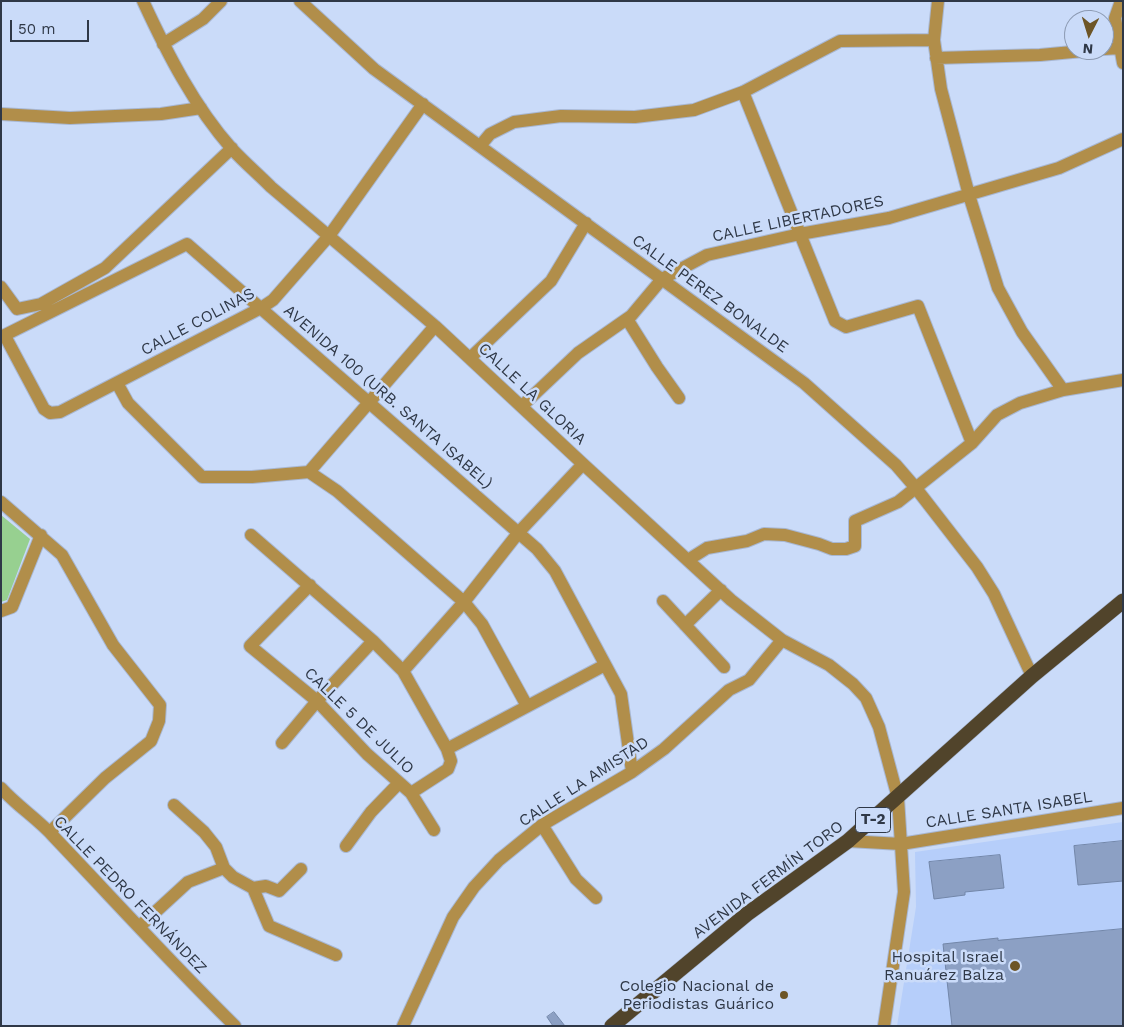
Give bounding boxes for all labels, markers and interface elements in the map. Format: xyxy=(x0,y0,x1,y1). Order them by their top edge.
scale bar xyxy=(12,10,91,42)
north arrow xyxy=(1064,10,1114,60)
text: 50 m xyxy=(18,20,55,38)
text: N xyxy=(1082,41,1094,57)
street label: CALLE LIBERTADORES xyxy=(710,191,886,247)
street label: CALLE PEREZ BONALDE xyxy=(628,231,792,357)
street label: CALLE COLINAS xyxy=(138,284,258,360)
street label: AVENIDA 100 (URB. SANTA ISABEL) xyxy=(280,301,496,493)
street label: CALLE LA GLORIA xyxy=(474,339,590,449)
street label: CALLE 5 DE JULIO xyxy=(300,664,418,778)
street label: CALLE LA AMISTAD xyxy=(515,733,653,831)
street label: CALLE SANTA ISABEL xyxy=(924,787,1094,833)
road number: T-2 xyxy=(856,808,890,832)
street label: CALLE PEDRO FERNÁNDEZ xyxy=(49,812,211,978)
street label: AVENIDA FERMÍN TORO xyxy=(689,817,847,943)
place label: Hospital Israel Ranuárez Balza xyxy=(884,947,1004,985)
marker: Hospital Israel Ranuárez Balza xyxy=(1008,959,1022,973)
place label: Colegio Nacional de Periodistas Guárico xyxy=(619,976,774,1014)
marker: Colegio Nacional de Periodistas Guárico xyxy=(778,989,790,1001)

